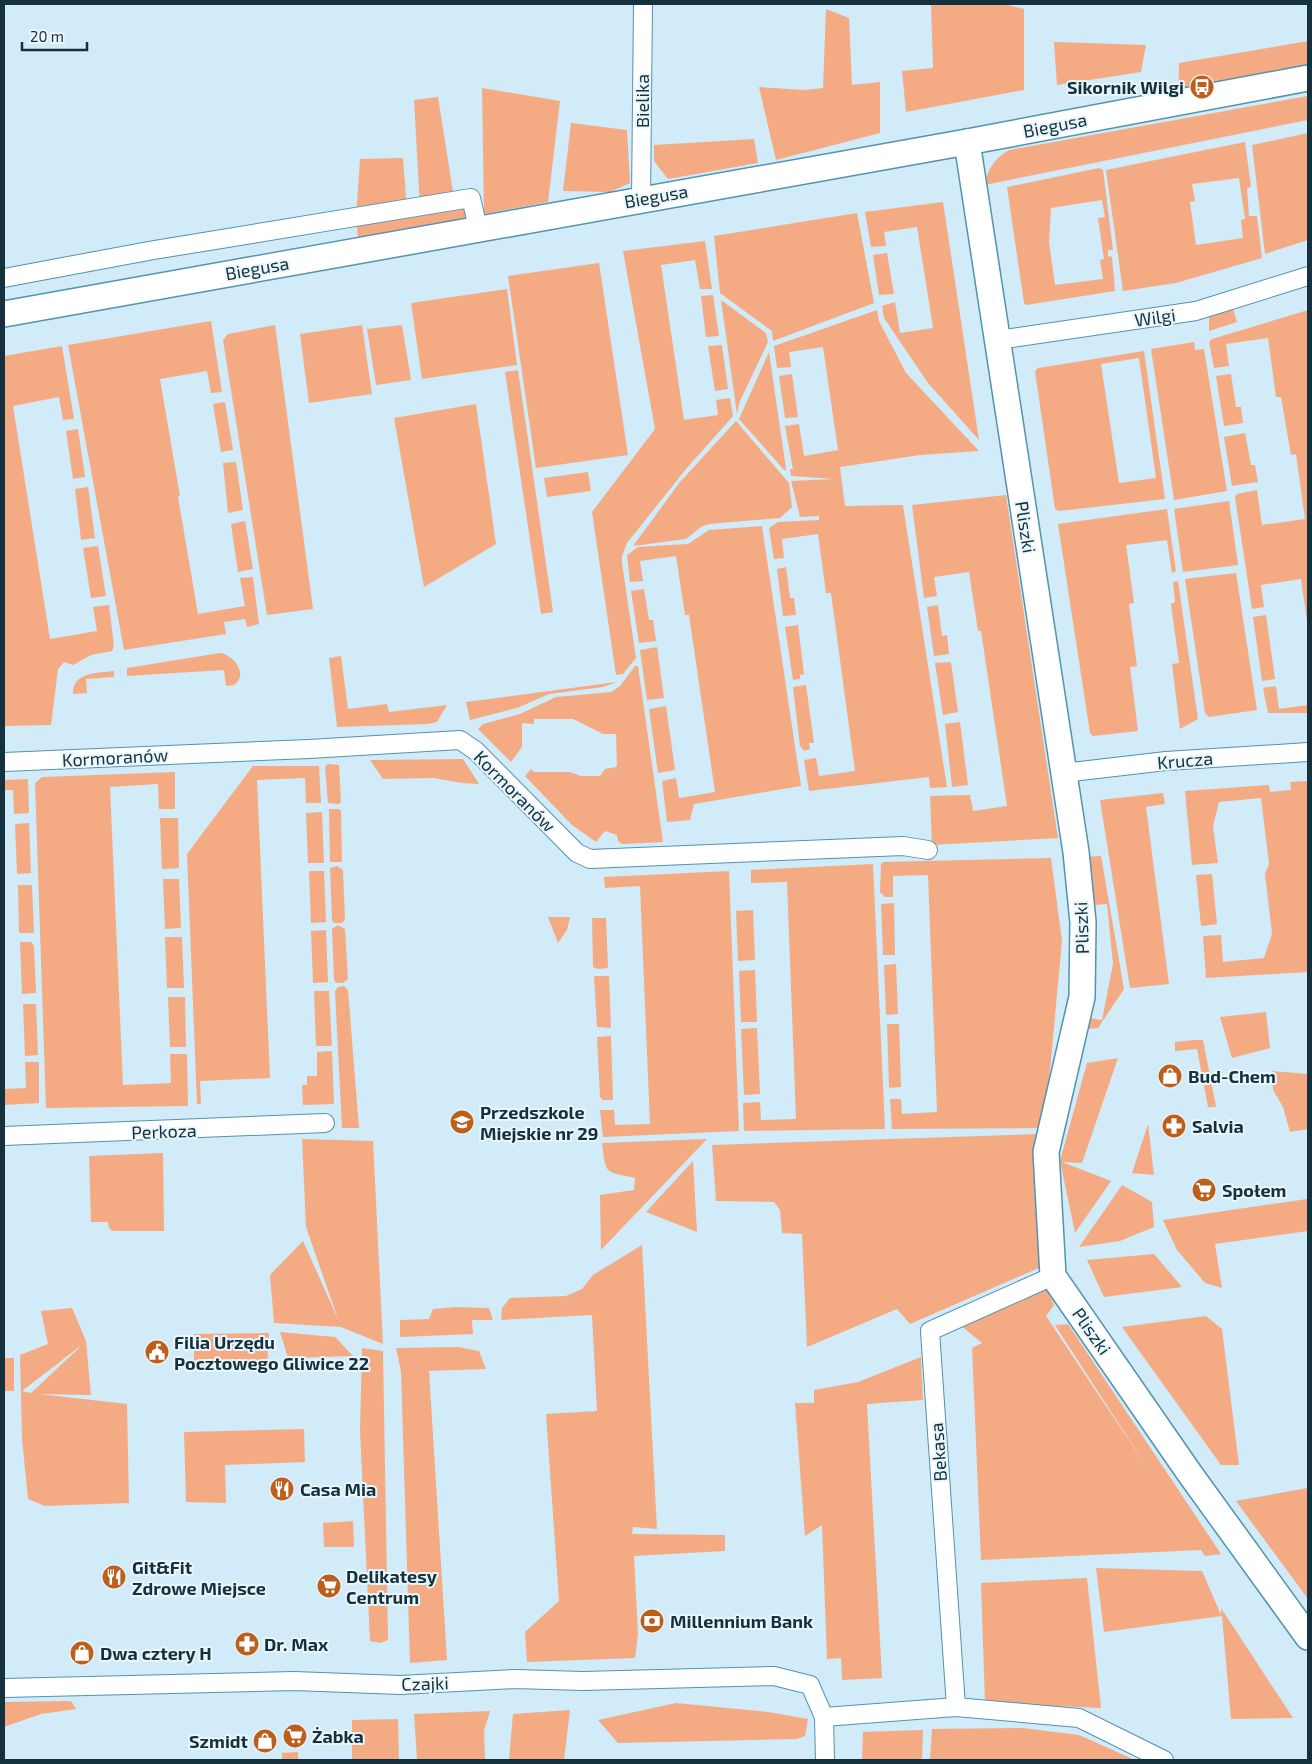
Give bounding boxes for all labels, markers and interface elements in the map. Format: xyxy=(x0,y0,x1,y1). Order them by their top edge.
scale bar xyxy=(22,20,88,52)
text: 20 m xyxy=(30,27,64,45)
street label: Bielika xyxy=(631,74,653,128)
bus stop icon: Sikornik Wilgi xyxy=(1189,74,1215,100)
place label: Sikornik Wilgi xyxy=(1067,76,1184,98)
street label: Biegusa xyxy=(1021,108,1089,142)
street label: Biegusa xyxy=(622,180,690,212)
street label: Biegusa xyxy=(223,252,291,284)
street label: Wilgi xyxy=(1133,303,1177,331)
street label: Pliszki xyxy=(1011,499,1041,555)
street label: Kormoranów xyxy=(61,743,169,771)
street label: Kormoranów xyxy=(470,746,561,837)
street label: Krucza xyxy=(1156,747,1214,773)
street label: Pliszki xyxy=(1069,901,1093,955)
shop icon: Bud-Chem xyxy=(1157,1063,1183,1089)
place label: Bud-Chem xyxy=(1188,1065,1276,1087)
place label: Przedszkole Miejskie nr 29 xyxy=(480,1101,598,1144)
school or university icon: Przedszkole Miejskie nr 29 xyxy=(449,1109,475,1135)
pharmacy icon: Salvia xyxy=(1161,1113,1187,1139)
place label: Salvia xyxy=(1192,1115,1244,1137)
street label: Perkoza xyxy=(131,1119,197,1143)
supermarket icon: Społem xyxy=(1191,1177,1217,1203)
place label: Społem xyxy=(1222,1179,1286,1201)
street label: Pliszki xyxy=(1068,1303,1116,1359)
place label: Filia Urzędu Pocztowego Gliwice 22 xyxy=(174,1331,369,1374)
public building icon: Filia Urzędu Pocztowego Gliwice 22 xyxy=(144,1339,170,1365)
street label: Bekasa xyxy=(925,1422,951,1482)
restaurant icon: Casa Mia xyxy=(269,1476,295,1502)
place label: Casa Mia xyxy=(300,1478,376,1500)
place label: Git&Fit Zdrowe Miejsce xyxy=(132,1556,266,1599)
restaurant icon: Git&Fit Zdrowe Miejsce xyxy=(101,1564,127,1590)
place label: Delikatesy Centrum xyxy=(346,1565,438,1608)
supermarket icon: Delikatesy Centrum xyxy=(316,1573,342,1599)
bank icon: Millennium Bank xyxy=(639,1608,665,1634)
place label: Millennium Bank xyxy=(670,1610,813,1632)
pharmacy icon: Dr. Max xyxy=(234,1631,260,1657)
place label: Dr. Max xyxy=(264,1633,329,1655)
shop icon: Dwa cztery H xyxy=(69,1640,95,1666)
place label: Dwa cztery H xyxy=(100,1642,212,1664)
street label: Czajki xyxy=(401,1671,449,1695)
supermarket icon: Żabka xyxy=(282,1723,308,1749)
place label: Żabka xyxy=(312,1725,364,1747)
shop icon: Szmidt xyxy=(252,1728,278,1754)
place label: Szmidt xyxy=(189,1730,249,1752)

